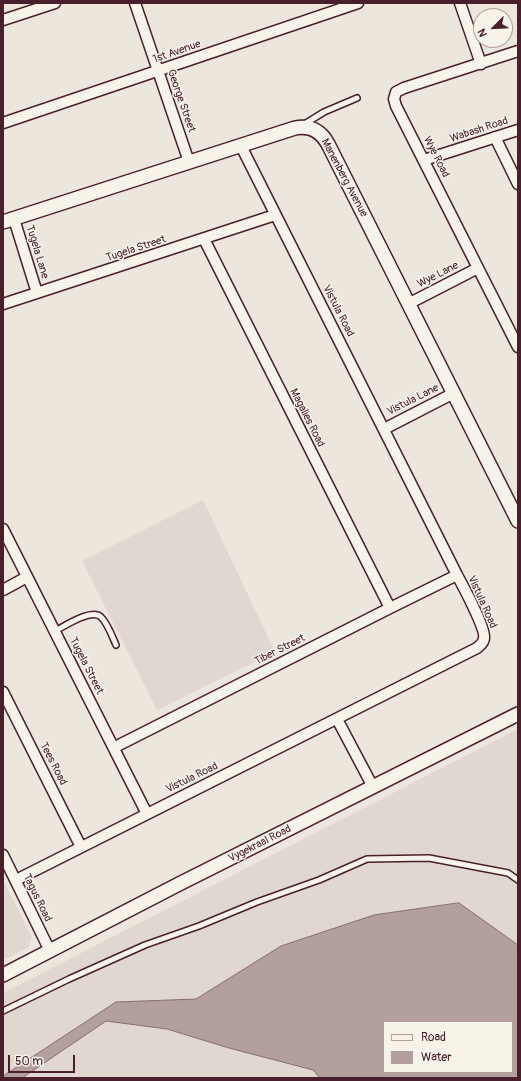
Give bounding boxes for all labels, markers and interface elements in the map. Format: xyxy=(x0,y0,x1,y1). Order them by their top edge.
north arrow xyxy=(473,8,513,48)
text: N xyxy=(475,27,490,39)
street label: 1st Avenue xyxy=(151,38,203,66)
street label: George Street xyxy=(164,68,198,134)
street label: Wabash Road xyxy=(448,114,510,146)
street label: Wye Road xyxy=(420,134,452,180)
street label: Manenberg Avenue xyxy=(318,137,370,219)
street label: Tugela Lane xyxy=(23,224,51,280)
street label: Tugela Street xyxy=(104,233,168,265)
street label: Wye Lane xyxy=(415,259,461,291)
street label: Vistula Road xyxy=(319,283,357,339)
street label: Vistula Lane xyxy=(385,381,441,419)
street label: Magalies Road xyxy=(287,387,327,449)
street label: Vistula Road xyxy=(465,574,499,630)
street label: Tiber Street xyxy=(252,632,308,668)
street label: Tugela Street xyxy=(66,635,106,697)
street label: Tees Road xyxy=(37,740,69,788)
street label: Vistula Road xyxy=(164,760,220,796)
street label: Vygekraal Road xyxy=(226,823,294,865)
street label: Tagus Road xyxy=(20,872,54,924)
legend xyxy=(383,1021,513,1073)
text: Road xyxy=(421,1030,446,1045)
scale bar xyxy=(10,1047,77,1073)
text: Water xyxy=(421,1050,452,1065)
text: 50 m xyxy=(15,1054,43,1069)

